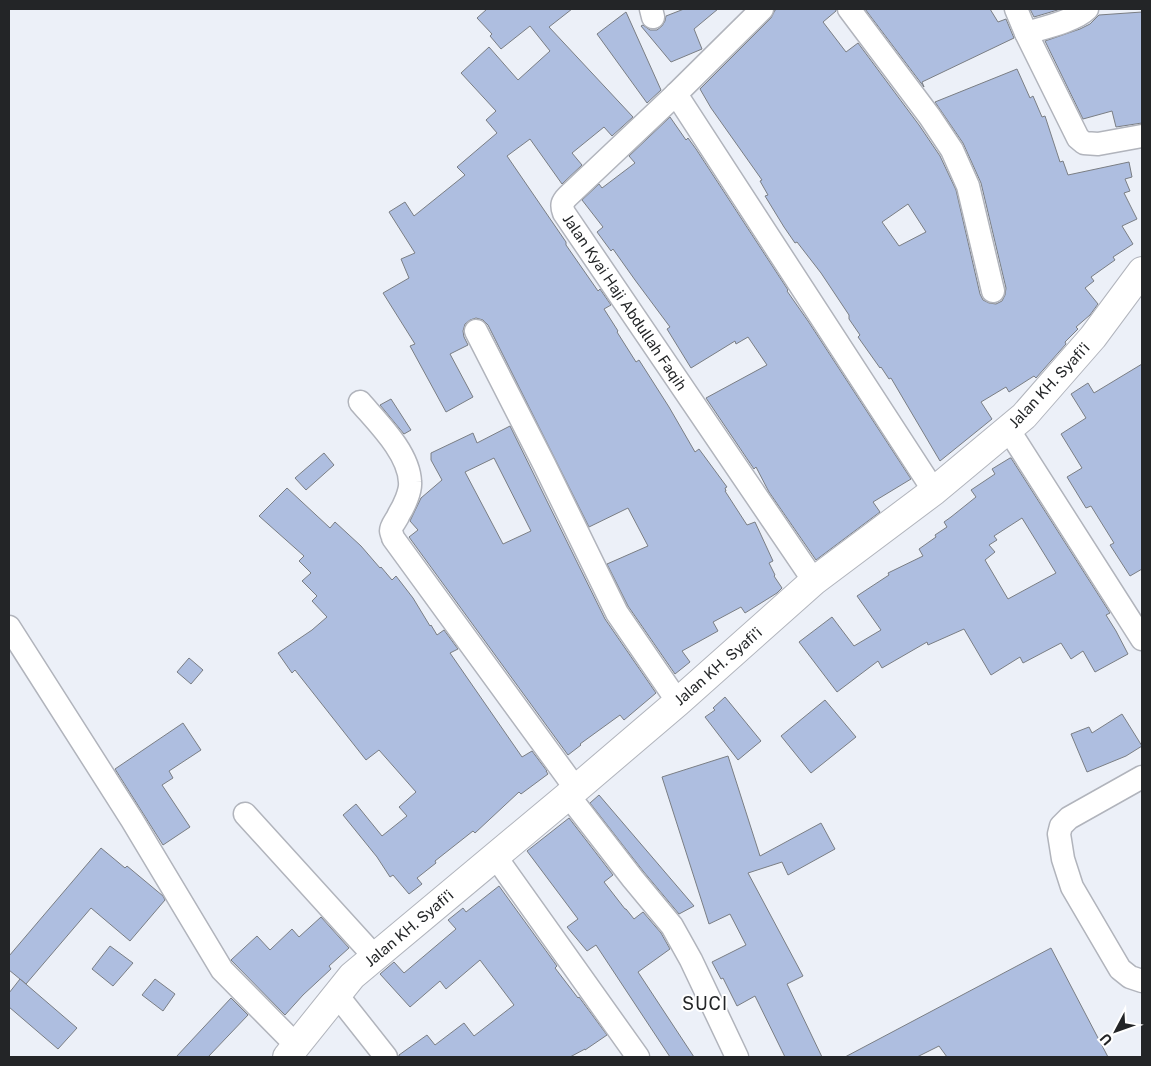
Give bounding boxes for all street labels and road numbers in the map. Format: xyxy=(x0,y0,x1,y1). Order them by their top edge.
street label: Jalan Kyai Haji Abdullah Faqih xyxy=(560,211,690,393)
street label: Jalan KH. Syafi'i xyxy=(1005,339,1093,431)
street label: Jalan KH. Syafi'i xyxy=(671,623,765,709)
street label: Jalan KH. Syafi'i xyxy=(361,886,457,970)

